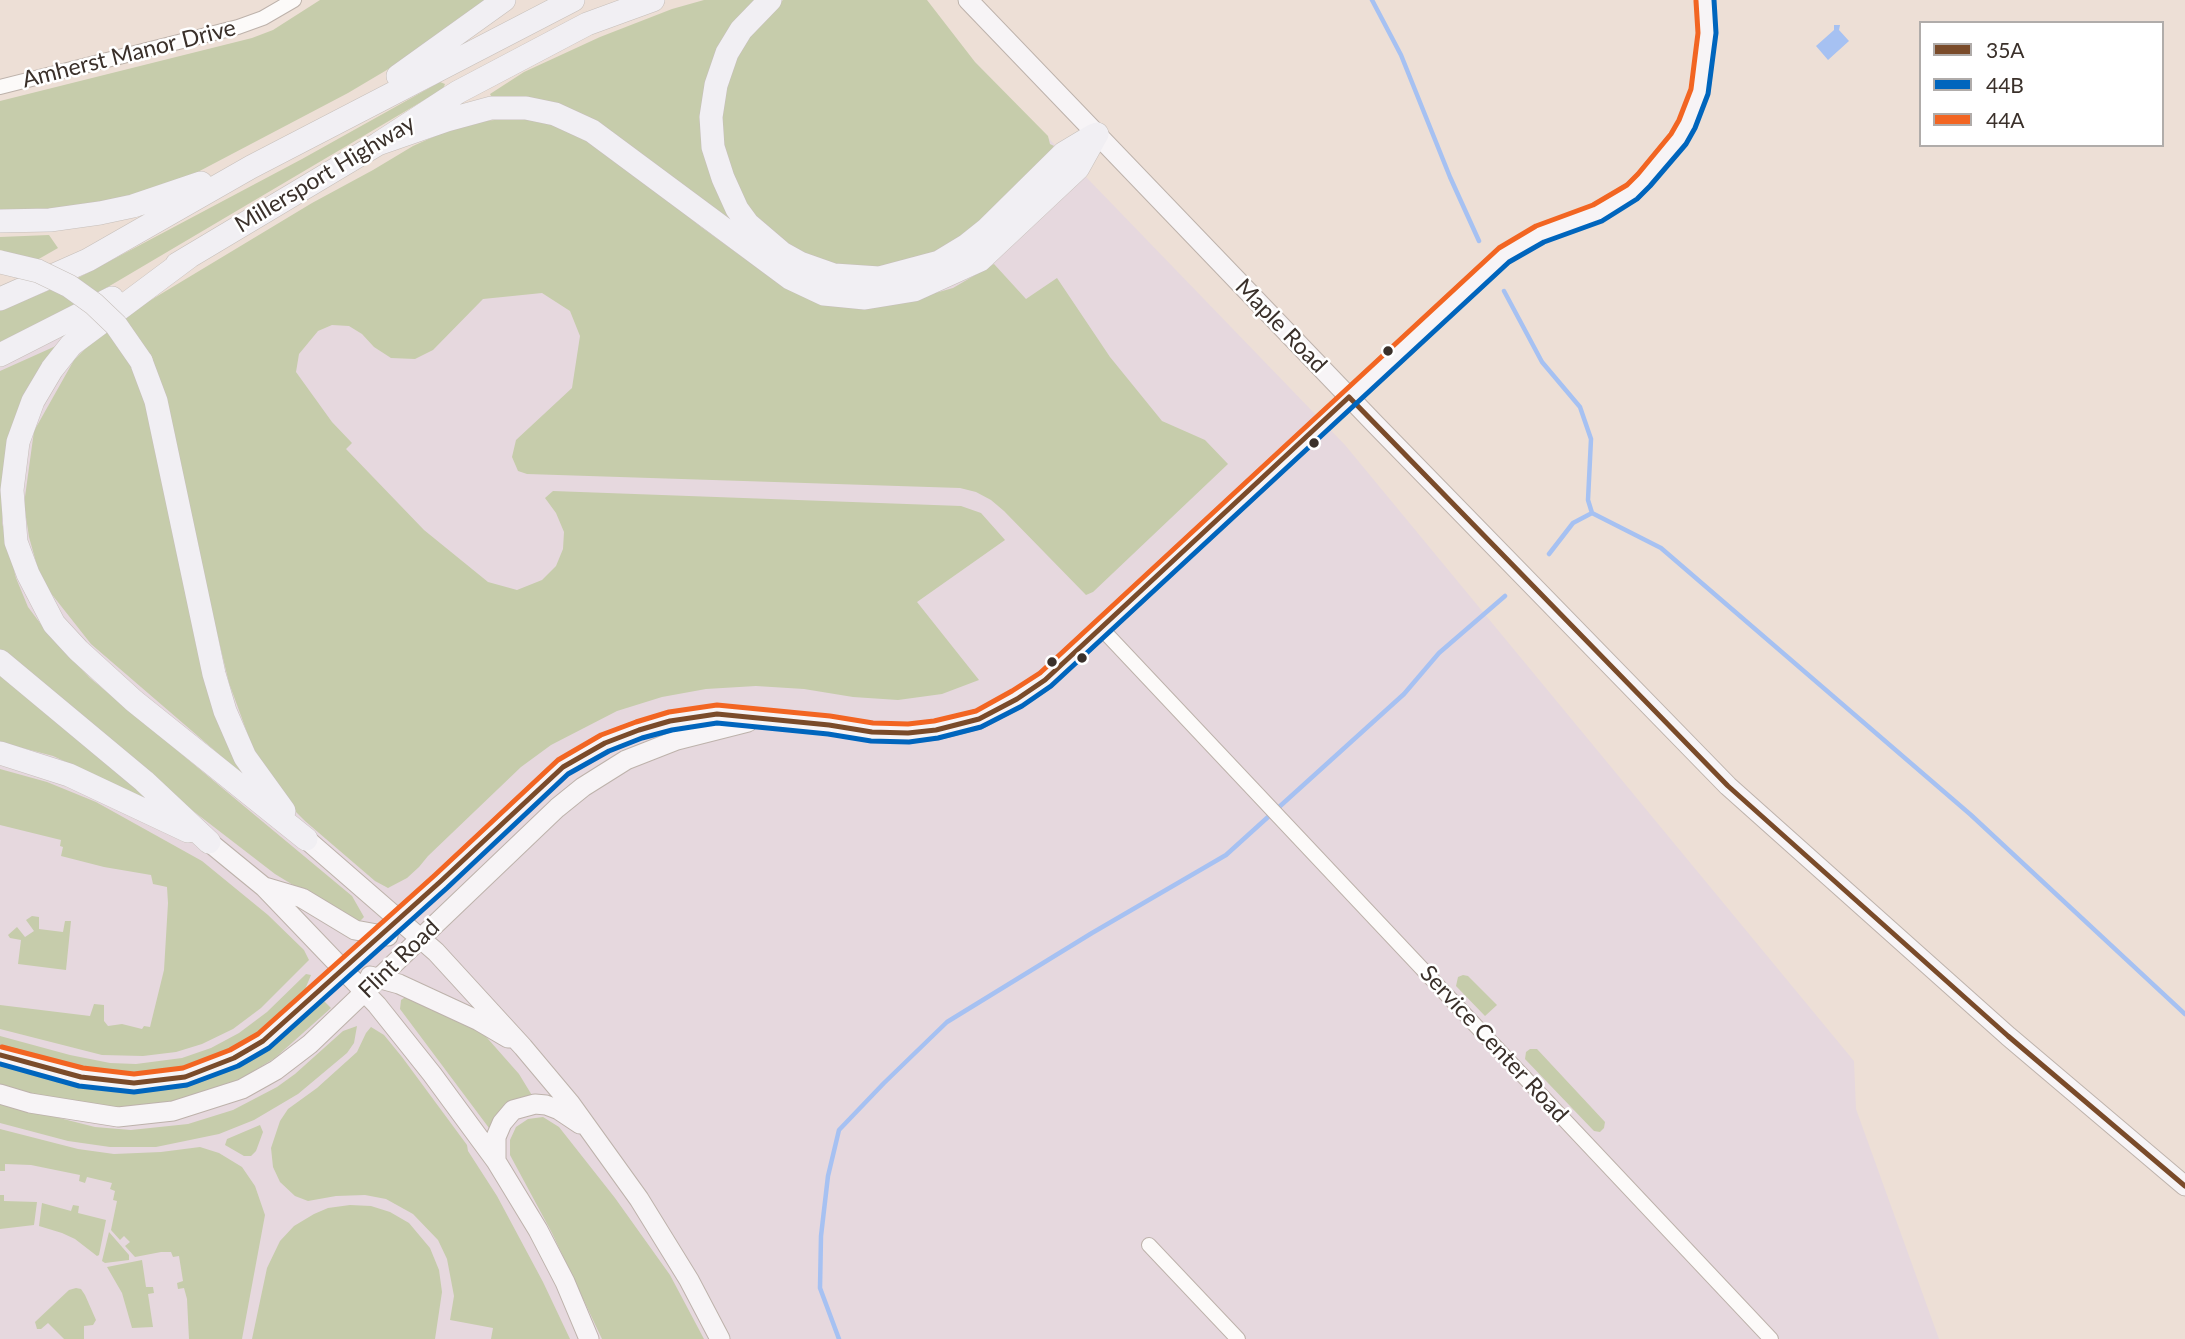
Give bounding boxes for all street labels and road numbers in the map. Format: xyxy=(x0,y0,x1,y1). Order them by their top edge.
street label: Amherst Manor Drive xyxy=(19,14,239,94)
street label: Millersport Highway xyxy=(230,109,420,239)
street label: Maple Road xyxy=(1229,273,1333,379)
street label: Flint Road xyxy=(353,914,445,1004)
street label: Service Center Road xyxy=(1414,960,1574,1128)

